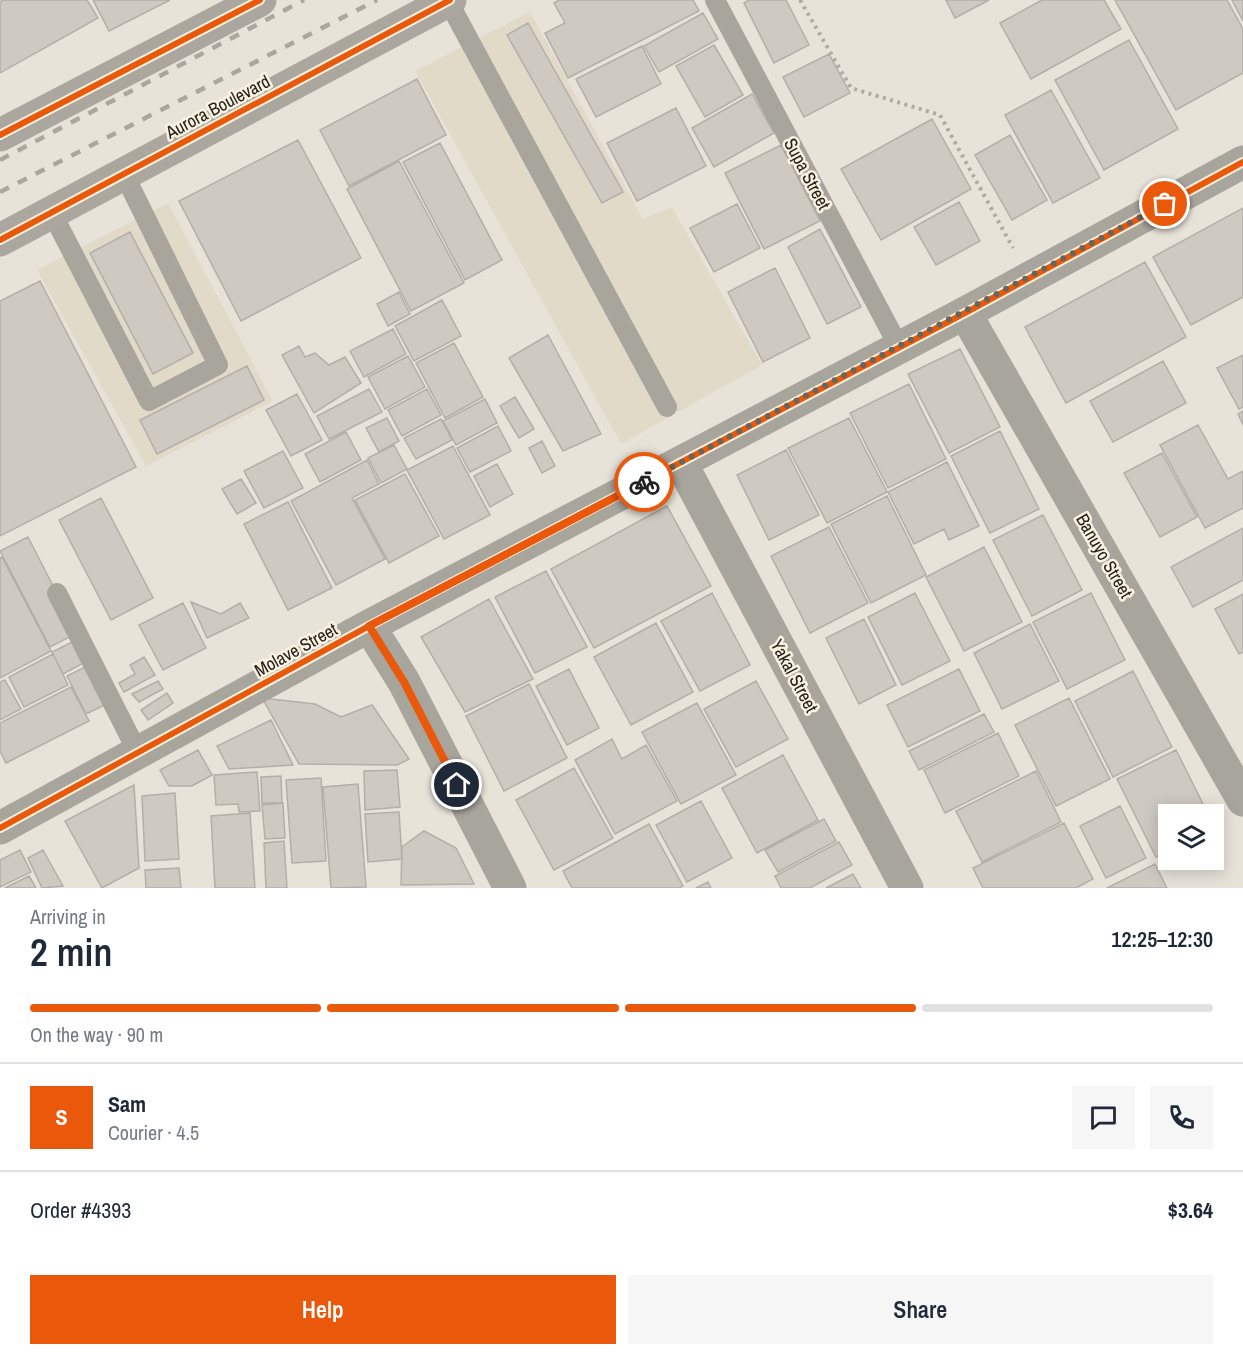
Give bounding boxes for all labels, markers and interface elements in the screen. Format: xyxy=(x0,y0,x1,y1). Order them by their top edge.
street label: Aurora Boulevard xyxy=(160,69,274,145)
street label: Supa Street xyxy=(778,133,837,214)
pin xyxy=(1139,178,1190,229)
icon: bag xyxy=(1148,187,1181,220)
courier xyxy=(614,452,674,512)
icon: bike xyxy=(628,466,661,499)
street label: Banuyo Street xyxy=(1070,509,1139,603)
street label: Molave Street xyxy=(250,617,342,683)
street label: Yakal Street xyxy=(765,635,824,717)
pin xyxy=(431,759,482,810)
icon: home xyxy=(440,768,473,801)
map controls xyxy=(1158,804,1224,870)
button: layers xyxy=(1158,804,1224,870)
text: Arriving in xyxy=(30,903,106,930)
text: 12:25–12:30 xyxy=(1111,924,1213,954)
text: 2 min xyxy=(30,926,112,978)
text: On the way · 90 m xyxy=(30,1021,163,1048)
button: chat xyxy=(1072,1086,1135,1149)
button: phone xyxy=(1150,1086,1213,1149)
text: Sam xyxy=(108,1089,146,1119)
text: S xyxy=(55,1102,68,1132)
text: Courier · 4.5 xyxy=(108,1119,199,1146)
text: Order #4393 xyxy=(30,1195,131,1225)
text: $3.64 xyxy=(1168,1195,1213,1225)
button: Help xyxy=(30,1275,616,1344)
button: Share xyxy=(628,1275,1213,1344)

